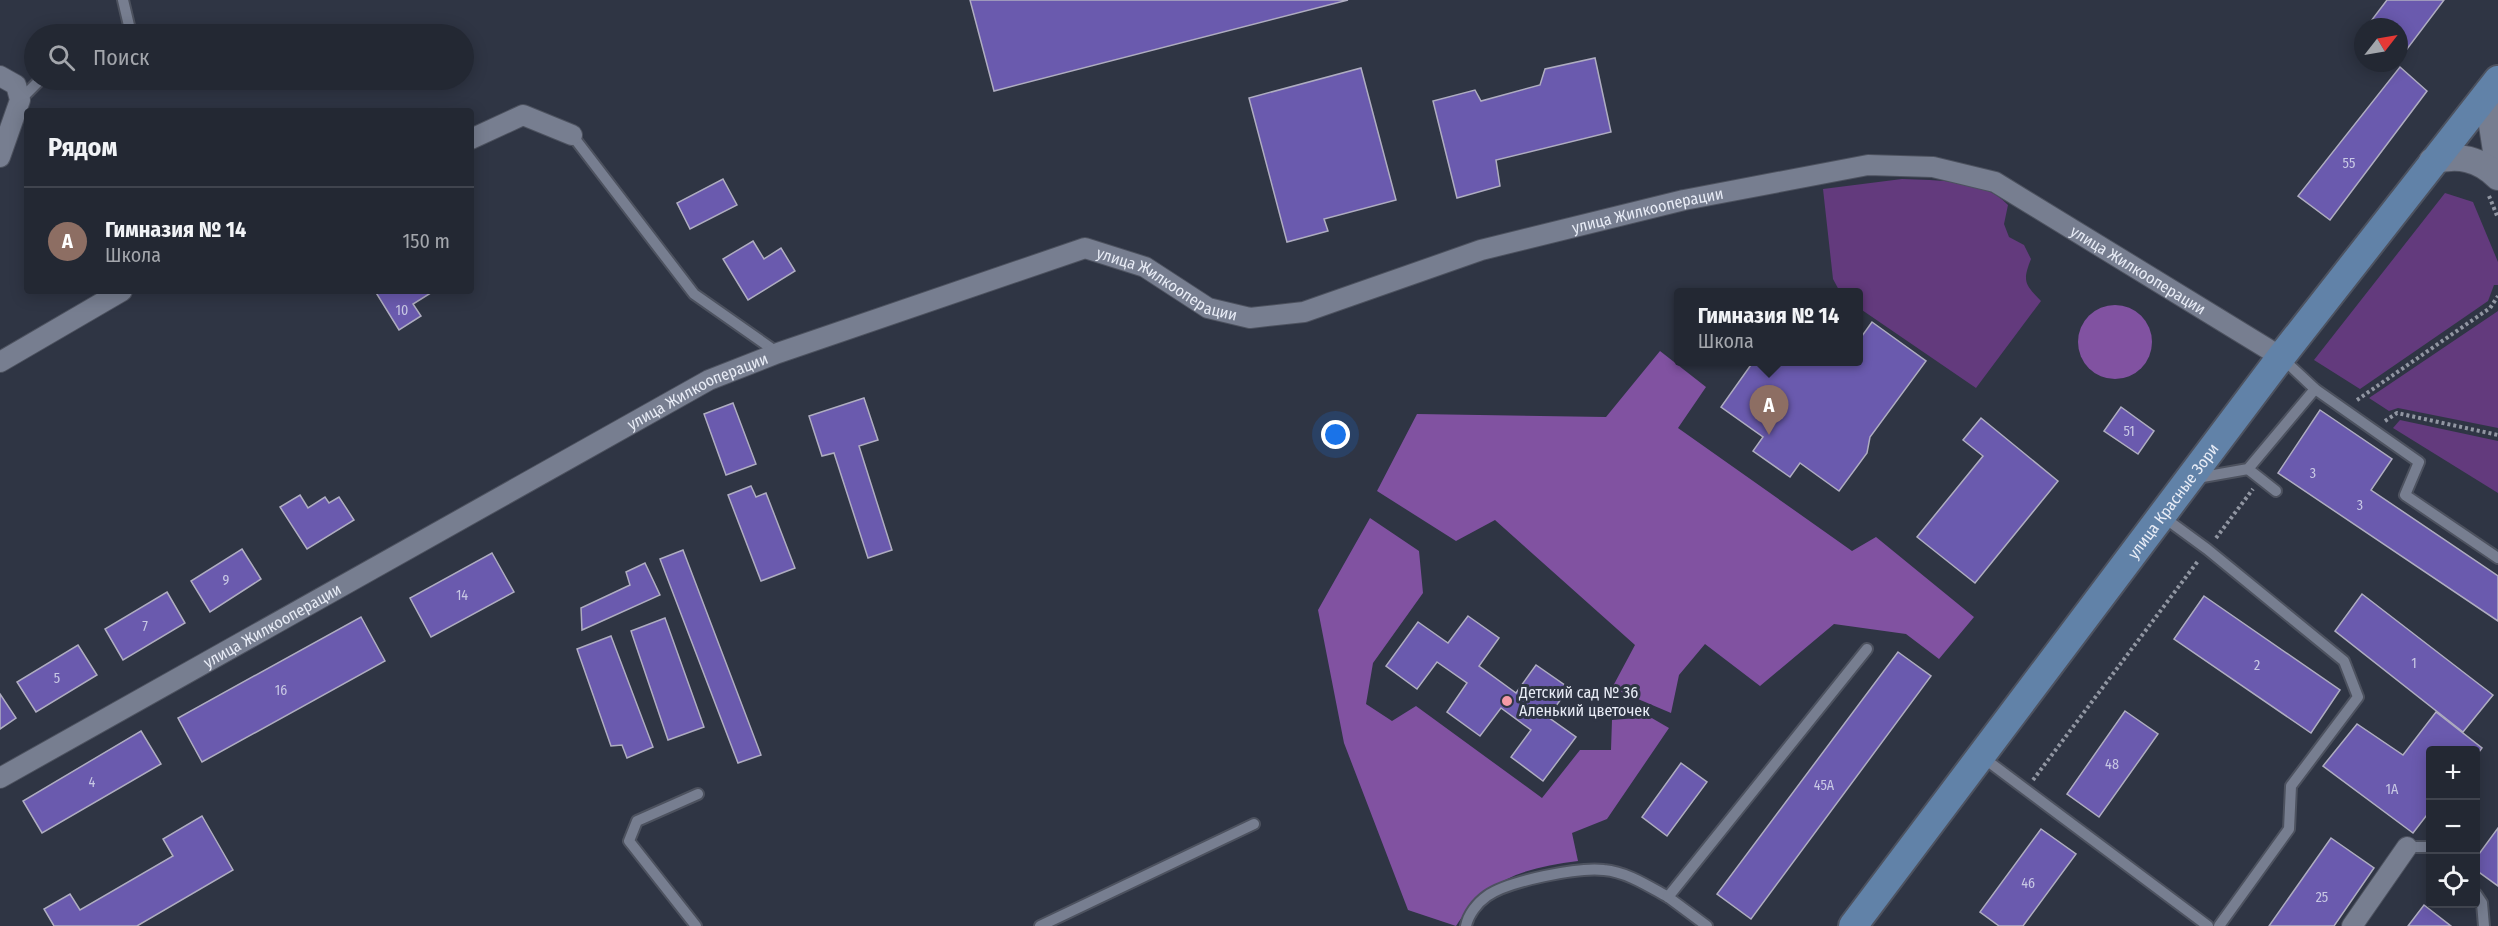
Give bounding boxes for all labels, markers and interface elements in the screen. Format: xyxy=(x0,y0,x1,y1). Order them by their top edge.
north arrow xyxy=(2354,18,2408,72)
search box xyxy=(24,24,474,90)
icon: search xyxy=(45,41,78,74)
text: Поиск xyxy=(93,44,149,71)
text: Рядом xyxy=(48,132,117,163)
house number: 55 xyxy=(2343,155,2355,172)
street label: улица Жилкооперации xyxy=(1570,184,1725,237)
text: Гимназия № 14 xyxy=(105,216,246,243)
street label: улица Жилкооперации xyxy=(2067,222,2209,319)
text: A xyxy=(62,229,73,253)
text: 150 m xyxy=(403,229,450,253)
text: Школа xyxy=(105,243,161,267)
street label: улица Жилкооперации xyxy=(1094,243,1239,325)
popup xyxy=(1674,288,1863,366)
house number: 10 xyxy=(396,302,408,319)
text: Гимназия № 14 xyxy=(1698,302,1839,329)
text: Школа xyxy=(1698,329,1754,353)
street label: улица Жилкооперации xyxy=(624,349,771,434)
pin: A xyxy=(1750,386,1788,435)
your location xyxy=(1321,420,1350,449)
house number: 51 xyxy=(2123,423,2135,440)
street label: улица Красные Зори xyxy=(2124,440,2223,563)
house number: 3 xyxy=(2310,465,2316,482)
house number: 3 xyxy=(2357,497,2363,514)
house number: 9 xyxy=(223,572,230,589)
street label: улица Жилкооперации xyxy=(200,579,345,672)
house number: 14 xyxy=(456,587,468,604)
house number: 7 xyxy=(142,618,148,635)
house number: 1 xyxy=(2411,655,2417,672)
house number: 2 xyxy=(2254,657,2260,674)
house number: 5 xyxy=(54,670,60,687)
house number: 16 xyxy=(275,682,287,699)
place label: Детский сад № 36 Аленький цветочек xyxy=(1518,683,1650,720)
marker: Детский сад № 36 Аленький цветочек xyxy=(1500,694,1514,708)
map controls xyxy=(2426,746,2480,908)
button: + xyxy=(2426,746,2480,800)
house number: 48 xyxy=(2105,756,2119,773)
house number: 4 xyxy=(89,774,96,791)
house number: 45А xyxy=(1814,777,1835,794)
house number: 1А xyxy=(2386,781,2399,798)
button: − xyxy=(2426,800,2480,854)
button: locate xyxy=(2426,854,2480,908)
house number: 46 xyxy=(2021,875,2035,892)
house number: 25 xyxy=(2316,889,2328,906)

